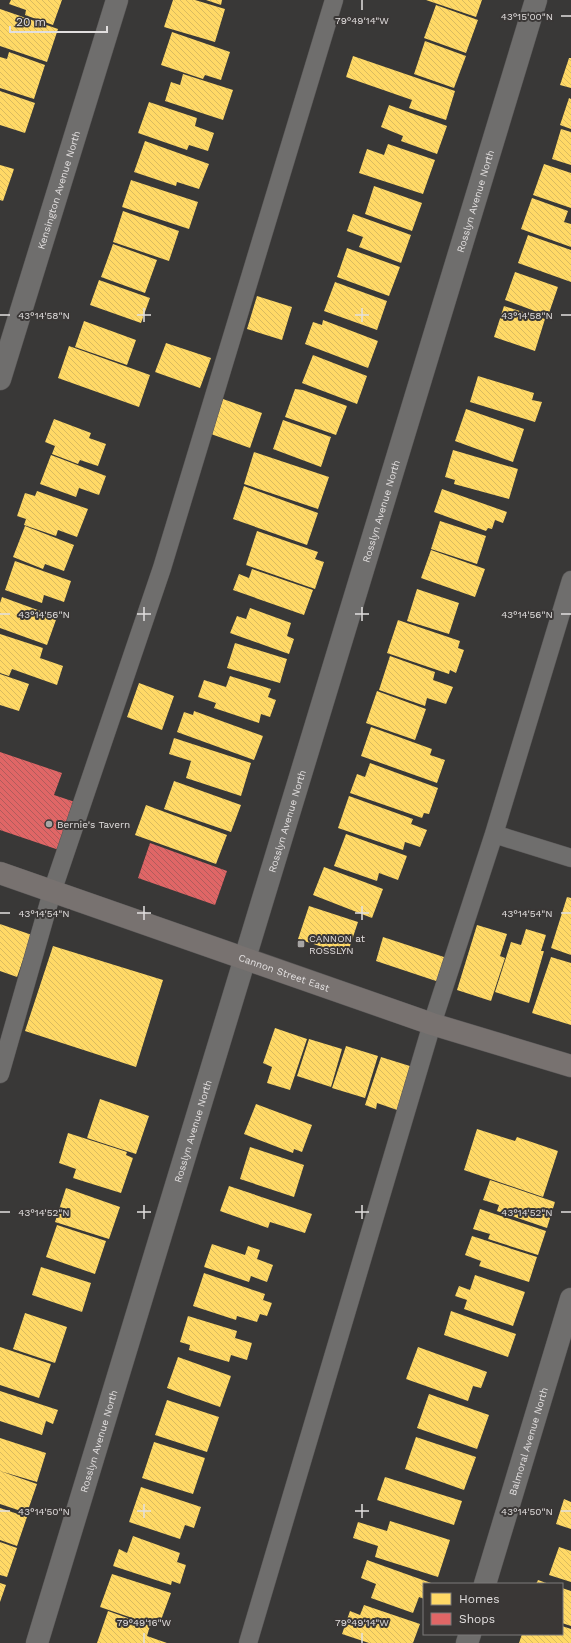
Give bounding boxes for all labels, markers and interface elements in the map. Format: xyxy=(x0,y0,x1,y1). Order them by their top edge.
scale bar xyxy=(10,8,107,34)
text: 43°15'00"N xyxy=(501,11,553,22)
text: 20 m xyxy=(16,15,46,29)
text: 79°49'14"W xyxy=(335,15,389,26)
street label: Kensington Avenue North xyxy=(35,129,82,250)
street label: Rosslyn Avenue North xyxy=(454,148,496,254)
text: 43°14'58"N xyxy=(18,310,70,321)
text: 43°14'58"N xyxy=(501,310,553,321)
street label: Rosslyn Avenue North xyxy=(360,458,402,564)
text: 43°14'56"N xyxy=(18,609,70,620)
text: 43°14'56"N xyxy=(501,609,553,620)
street label: Rosslyn Avenue North xyxy=(266,768,307,874)
marker: Bernie's Tavern xyxy=(44,819,54,829)
place label: Bernie's Tavern xyxy=(57,819,130,830)
text: 43°14'54"N xyxy=(18,908,70,919)
text: 43°14'54"N xyxy=(501,908,553,919)
place label: CANNON at ROSSLYN xyxy=(309,933,366,956)
marker: CANNON at ROSSLYN xyxy=(296,939,306,949)
street label: Cannon Street East xyxy=(237,951,332,994)
street label: Rosslyn Avenue North xyxy=(172,1079,213,1184)
text: 43°14'52"N xyxy=(18,1207,70,1218)
text: 43°14'52"N xyxy=(501,1207,553,1218)
street label: Balmoral Avenue North xyxy=(507,1386,550,1497)
street label: Rosslyn Avenue North xyxy=(78,1389,119,1494)
text: 43°14'50"N xyxy=(18,1506,70,1517)
text: 43°14'50"N xyxy=(501,1506,553,1517)
legend xyxy=(423,1583,563,1635)
text: Homes xyxy=(459,1592,500,1606)
text: Shops xyxy=(459,1612,495,1626)
text: 79°49'16"W xyxy=(117,1617,172,1628)
text: 79°49'14"W xyxy=(335,1617,389,1628)

